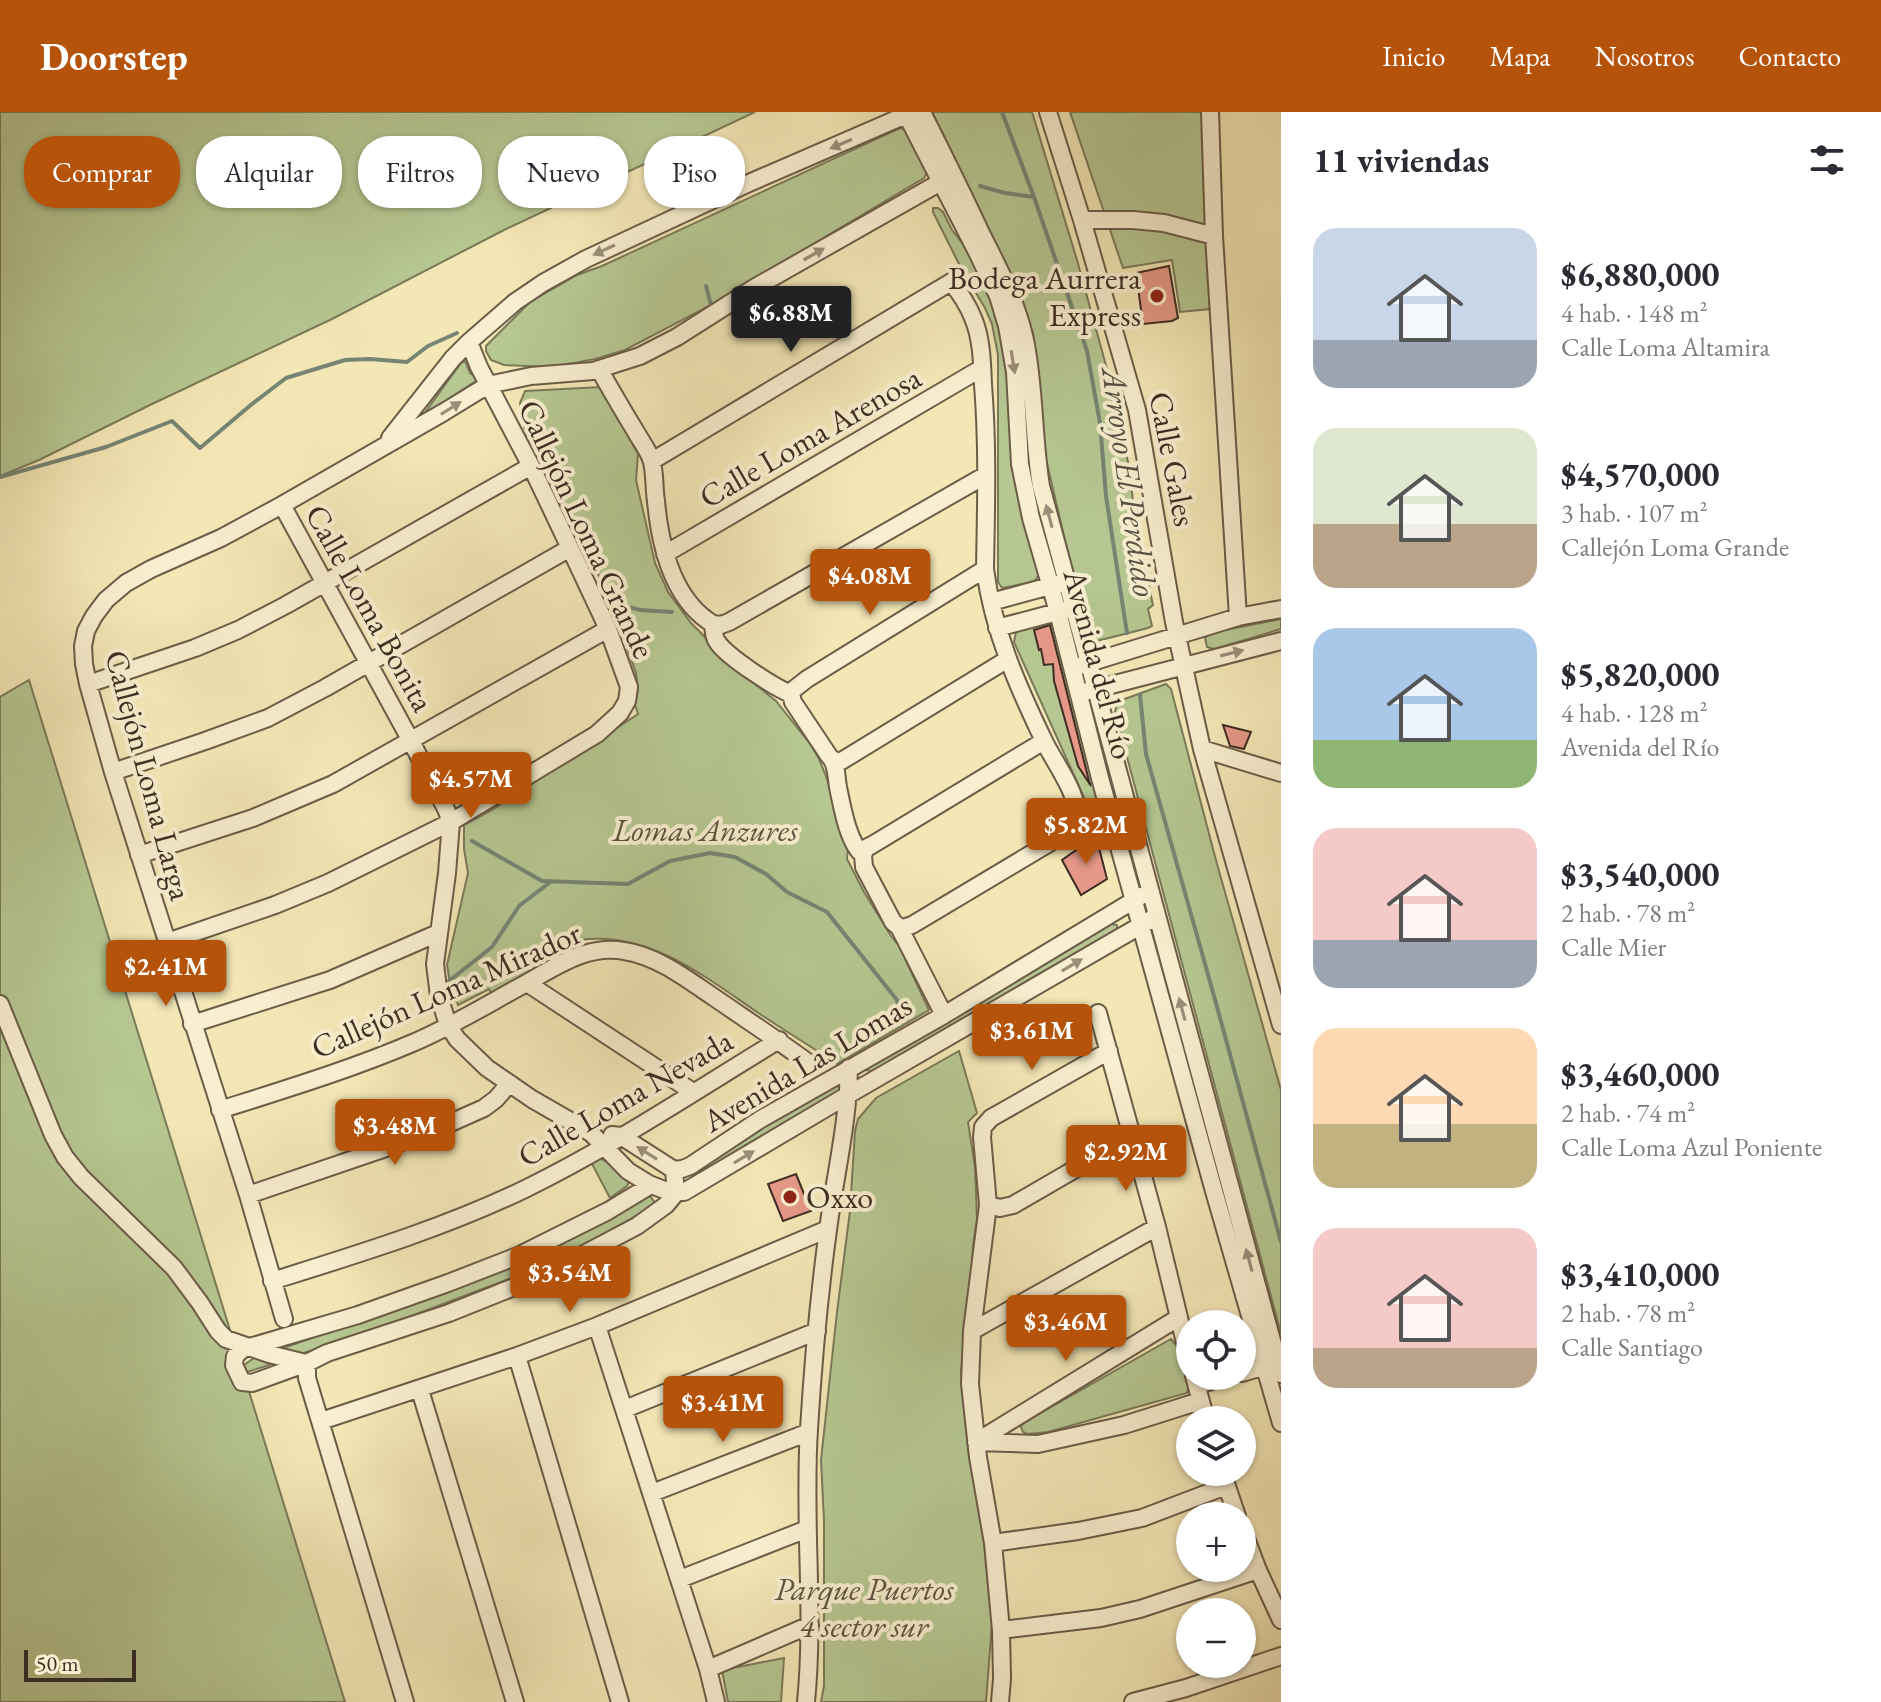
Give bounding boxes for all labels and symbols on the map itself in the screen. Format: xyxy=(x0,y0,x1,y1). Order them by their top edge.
one-way arrow xyxy=(830,137,853,150)
one-way arrow xyxy=(593,243,616,257)
one-way arrow xyxy=(803,247,825,261)
place label: Bodega Aurrera Express xyxy=(948,257,1141,336)
pin: $6.88M xyxy=(726,286,856,354)
marker: Bodega Aurrera Express xyxy=(1148,287,1166,305)
one-way arrow xyxy=(1007,350,1020,375)
street label: Calle Loma Arenosa xyxy=(691,356,929,518)
water label: Arroyo El Perdido xyxy=(1092,362,1168,600)
street label: Calle Gales xyxy=(1139,388,1207,530)
street label: Callejón Loma Grande xyxy=(509,393,665,665)
one-way arrow xyxy=(440,401,462,415)
street label: Calle Loma Bonita xyxy=(296,497,444,719)
one-way arrow xyxy=(1042,504,1054,529)
pin: $4.08M xyxy=(805,549,935,617)
street label: Avenida del Río xyxy=(1053,563,1145,764)
street label: Callejón Loma Larga xyxy=(95,645,203,905)
one-way arrow xyxy=(1220,647,1245,659)
pin: $4.57M xyxy=(406,752,536,820)
pin: $5.82M xyxy=(1021,798,1151,866)
park label: Lomas Anzures xyxy=(612,809,798,851)
street label: Callejón Loma Mirador xyxy=(304,911,588,1068)
pin: $2.41M xyxy=(101,940,231,1008)
one-way arrow xyxy=(1061,958,1083,972)
street label: Avenida Las Lomas xyxy=(694,984,919,1142)
one-way arrow xyxy=(1175,996,1187,1021)
pin: $3.61M xyxy=(967,1004,1097,1072)
street label: Calle Loma Nevada xyxy=(510,1019,740,1177)
pin: $3.48M xyxy=(330,1099,460,1167)
pin: $2.92M xyxy=(1061,1125,1191,1193)
one-way arrow xyxy=(637,1146,658,1161)
one-way arrow xyxy=(733,1150,755,1164)
place label: Oxxo xyxy=(806,1176,873,1218)
marker: Oxxo xyxy=(781,1188,799,1206)
pin: $3.54M xyxy=(505,1246,635,1314)
one-way arrow xyxy=(1243,1247,1255,1272)
pin: $3.46M xyxy=(1001,1295,1131,1363)
pin: $3.41M xyxy=(658,1376,788,1444)
park label: Parque Puertos 4 sector sur xyxy=(774,1568,954,1647)
scale bar xyxy=(24,1646,136,1682)

